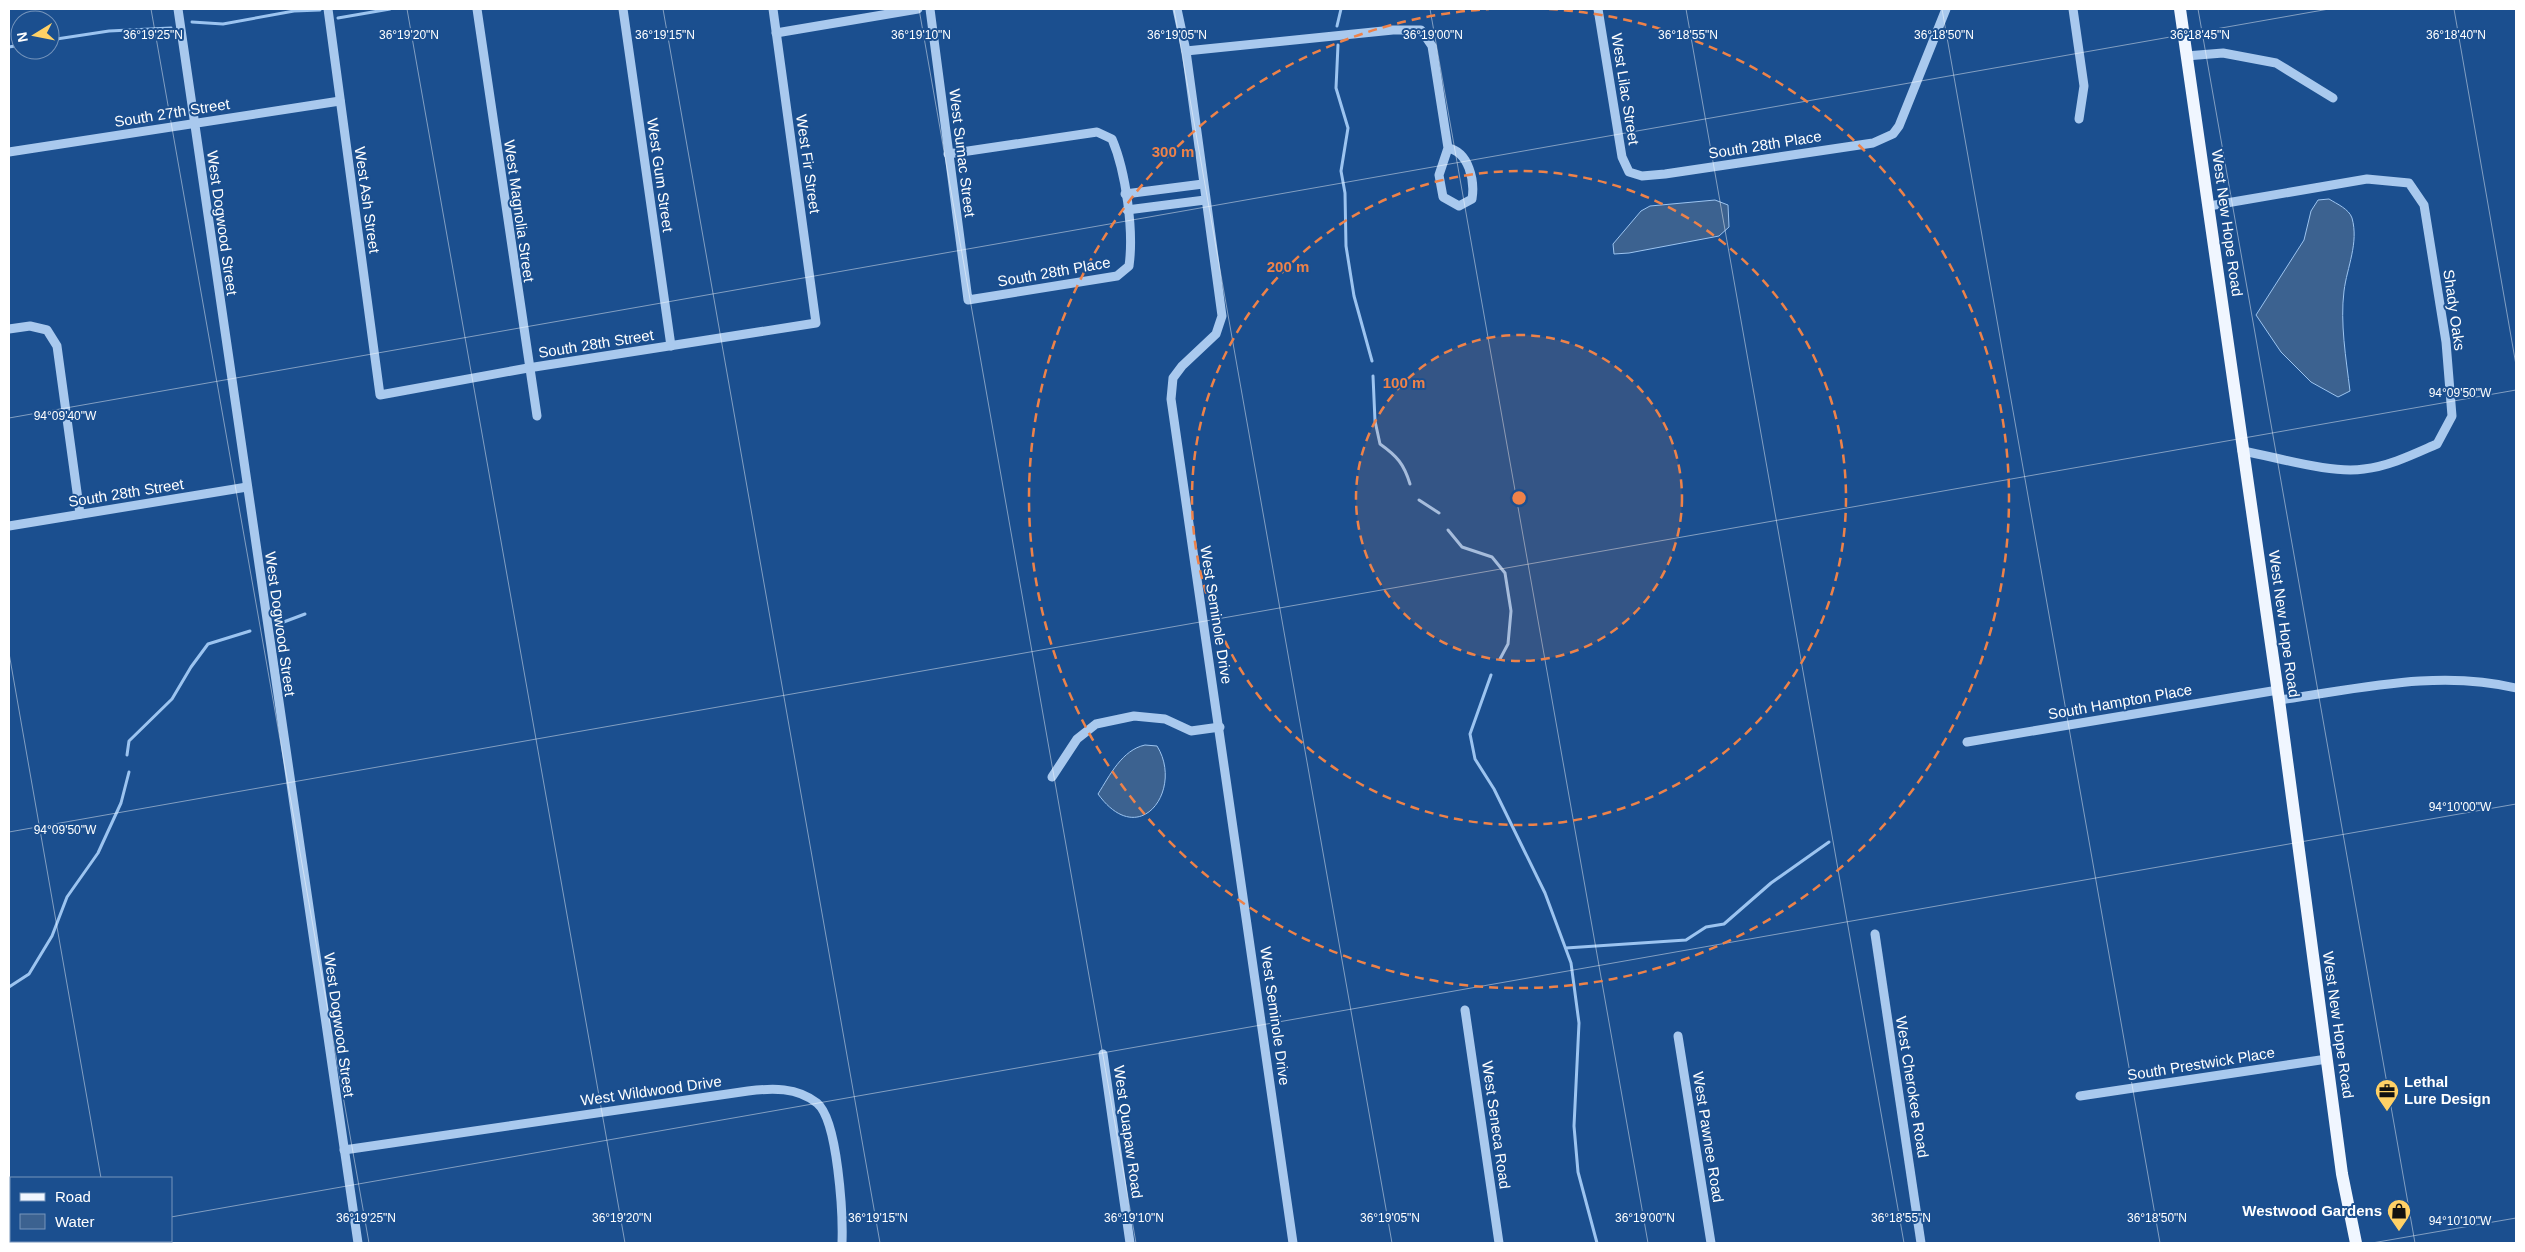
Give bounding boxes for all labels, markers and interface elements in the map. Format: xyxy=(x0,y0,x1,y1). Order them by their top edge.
north arrow xyxy=(10,10,60,60)
text: 36°19'25"N xyxy=(123,28,183,42)
text: 36°19'20"N xyxy=(379,28,439,42)
text: 36°19'15"N xyxy=(635,28,695,42)
text: 36°19'10"N xyxy=(891,28,951,42)
text: 36°19'05"N xyxy=(1147,28,1207,42)
text: 36°19'00"N xyxy=(1403,28,1463,42)
text: 36°18'55"N xyxy=(1658,28,1718,42)
text: 36°18'50"N xyxy=(1914,28,1974,42)
text: 36°18'45"N xyxy=(2170,28,2230,42)
text: 36°18'40"N xyxy=(2426,28,2486,42)
text: N xyxy=(13,31,31,44)
street label: West Lilac Street xyxy=(1608,32,1643,147)
street label: West Sumac Street xyxy=(946,88,979,219)
street label: South 27th Street xyxy=(113,95,232,130)
street label: West Fir Street xyxy=(793,113,824,215)
street label: West Gum Street xyxy=(644,117,677,234)
street label: South 28th Place xyxy=(1707,127,1823,162)
street label: West Magnolia Street xyxy=(501,139,538,284)
text: 300 m xyxy=(1152,143,1194,160)
street label: West Ash Street xyxy=(352,146,383,255)
street label: West New Hope Road xyxy=(2209,148,2246,297)
street label: West Dogwood Street xyxy=(204,150,241,297)
street label: South 28th Place xyxy=(996,253,1112,290)
text: 200 m xyxy=(1267,258,1309,275)
street label: Shady Oaks xyxy=(2440,268,2469,352)
street label: South 28th Street xyxy=(537,326,656,361)
text: 100 m xyxy=(1383,374,1425,391)
text: 94°09'50"W xyxy=(2429,386,2492,400)
text: 94°09'40"W xyxy=(34,409,97,423)
street label: South 28th Street xyxy=(67,475,186,510)
centre of rings xyxy=(1510,489,1528,507)
street label: West Seminole Drive xyxy=(1197,545,1236,685)
street label: West New Hope Road xyxy=(2266,549,2303,698)
street label: West Dogwood Street xyxy=(262,551,299,698)
street label: South Hampton Place xyxy=(2047,680,2193,723)
text: 94°10'00"W xyxy=(2429,800,2492,814)
text: 94°09'50"W xyxy=(34,823,97,837)
street label: West Seminole Drive xyxy=(1257,946,1294,1086)
street label: West New Hope Road xyxy=(2320,950,2357,1099)
street label: West Dogwood Street xyxy=(321,952,358,1099)
street label: West Cherokee Road xyxy=(1893,1015,1932,1159)
street label: South Prestwick Place xyxy=(2126,1043,2276,1084)
street label: West Seneca Road xyxy=(1479,1060,1514,1190)
street label: West Quapaw Road xyxy=(1111,1064,1146,1199)
street label: West Pawnee Road xyxy=(1690,1070,1727,1204)
street label: West Wildwood Drive xyxy=(579,1072,723,1109)
place label: Lethal Lure Design xyxy=(2404,1073,2491,1107)
office icon: Lethal Lure Design xyxy=(2374,1078,2400,1112)
legend xyxy=(10,1177,172,1242)
text: Road xyxy=(55,1188,91,1205)
shop icon: Westwood Gardens xyxy=(2386,1198,2412,1232)
place label: Westwood Gardens xyxy=(2242,1202,2382,1219)
text: 36°19'25"N xyxy=(336,1211,396,1225)
text: 36°19'20"N xyxy=(592,1211,652,1225)
text: 36°19'15"N xyxy=(848,1211,908,1225)
text: 36°19'10"N xyxy=(1104,1211,1164,1225)
text: 36°19'05"N xyxy=(1360,1211,1420,1225)
text: 36°19'00"N xyxy=(1615,1211,1675,1225)
text: 36°18'55"N xyxy=(1871,1211,1931,1225)
text: 36°18'50"N xyxy=(2127,1211,2187,1225)
text: Water xyxy=(55,1213,94,1230)
text: 94°10'10"W xyxy=(2429,1214,2492,1228)

